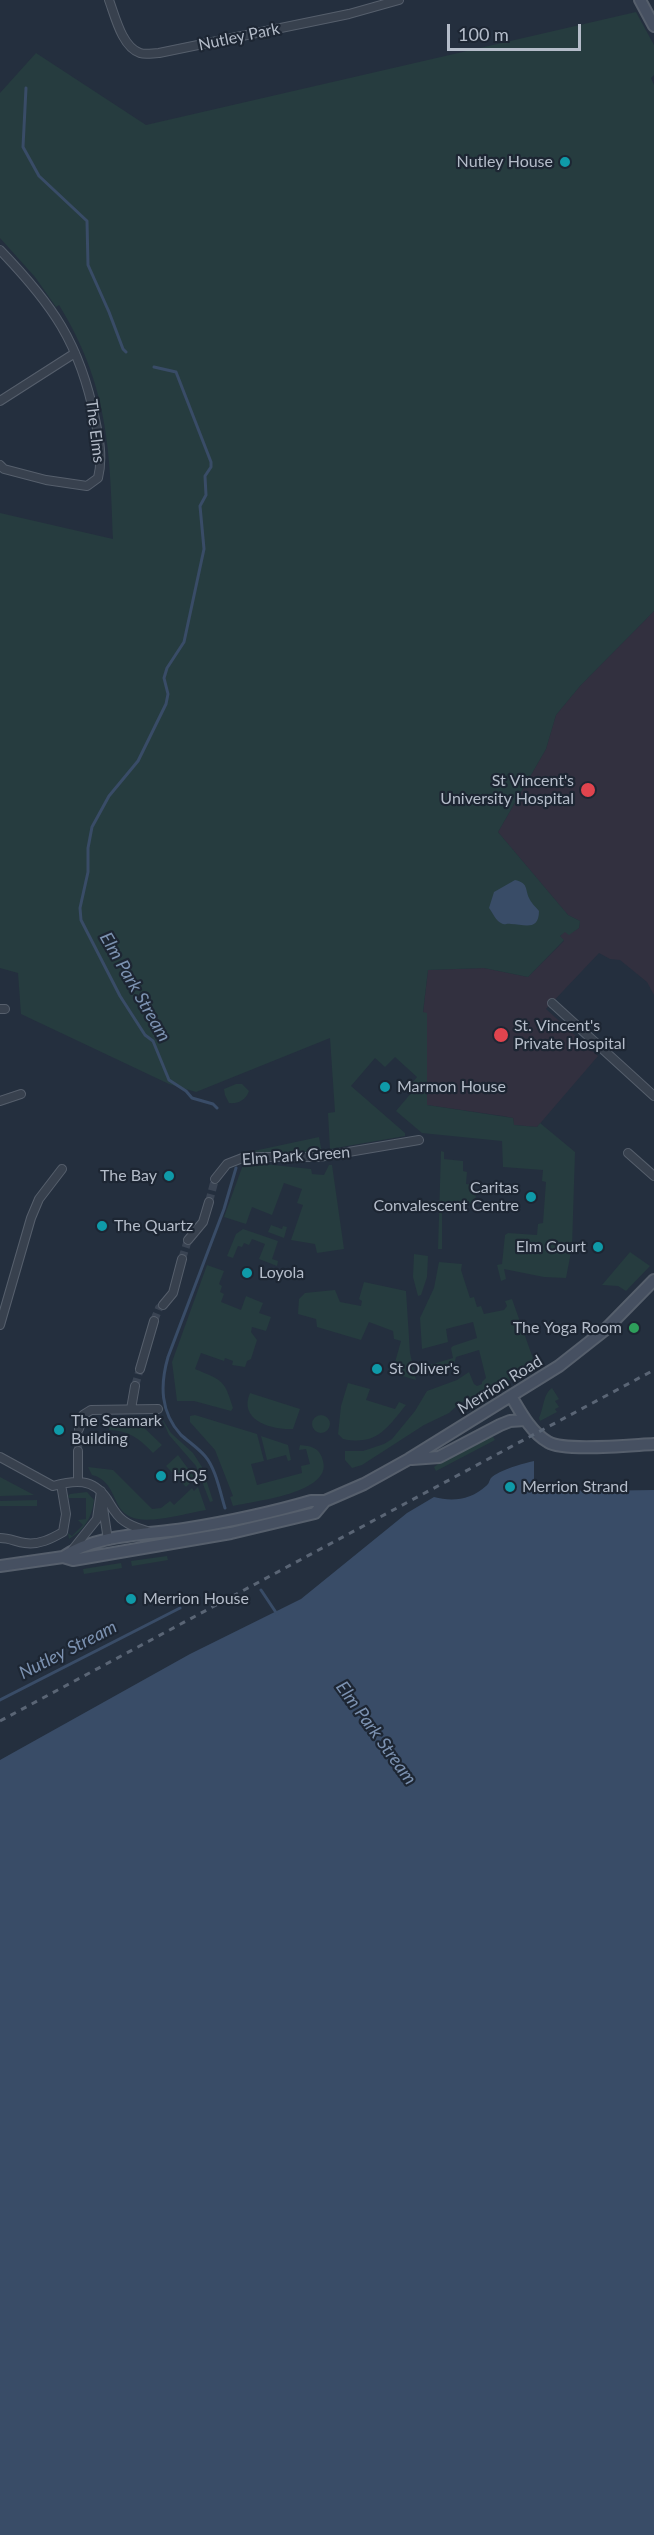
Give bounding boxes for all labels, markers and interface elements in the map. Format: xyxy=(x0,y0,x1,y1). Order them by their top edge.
scale bar xyxy=(450,12,584,50)
street label: Nutley Park xyxy=(197,19,281,55)
text: 100 m xyxy=(458,23,509,45)
place label: Nutley House xyxy=(457,152,553,172)
marker: Nutley House xyxy=(558,155,572,169)
street label: The Elms xyxy=(82,398,108,464)
place label: St Vincent's University Hospital xyxy=(440,771,574,809)
marker: St Vincent's University Hospital xyxy=(579,781,597,799)
water label: Elm Park Stream xyxy=(95,929,175,1045)
place label: St. Vincent's Private Hospital xyxy=(514,1016,626,1054)
marker: St. Vincent's Private Hospital xyxy=(492,1026,510,1044)
place label: Marmon House xyxy=(397,1077,506,1097)
marker: Marmon House xyxy=(378,1080,392,1094)
street label: Elm Park Green xyxy=(241,1143,351,1169)
place label: The Bay xyxy=(100,1166,157,1186)
marker: The Bay xyxy=(162,1169,176,1183)
place label: Caritas Convalescent Centre xyxy=(373,1178,519,1216)
marker: Caritas Convalescent Centre xyxy=(524,1190,538,1204)
place label: The Quartz xyxy=(114,1216,193,1236)
marker: The Quartz xyxy=(95,1219,109,1233)
place label: Elm Court xyxy=(516,1237,586,1257)
marker: Elm Court xyxy=(591,1240,605,1254)
place label: Loyola xyxy=(259,1263,304,1283)
marker: Loyola xyxy=(240,1266,254,1280)
place label: The Yoga Room xyxy=(513,1318,622,1338)
marker: The Yoga Room xyxy=(627,1321,641,1335)
street label: Merrion Road xyxy=(454,1351,546,1419)
place label: St Oliver's xyxy=(389,1359,460,1379)
marker: St Oliver's xyxy=(370,1362,384,1376)
place label: The Seamark Building xyxy=(71,1411,162,1449)
marker: The Seamark Building xyxy=(52,1423,66,1437)
place label: HQ5 xyxy=(173,1466,207,1486)
marker: HQ5 xyxy=(154,1469,168,1483)
place label: Merrion Strand xyxy=(522,1477,628,1497)
marker: Merrion Strand xyxy=(503,1480,517,1494)
place label: Merrion House xyxy=(143,1589,249,1609)
marker: Merrion House xyxy=(124,1592,138,1606)
water label: Nutley Stream xyxy=(16,1616,120,1684)
water label: Elm Park Stream xyxy=(331,1677,421,1789)

